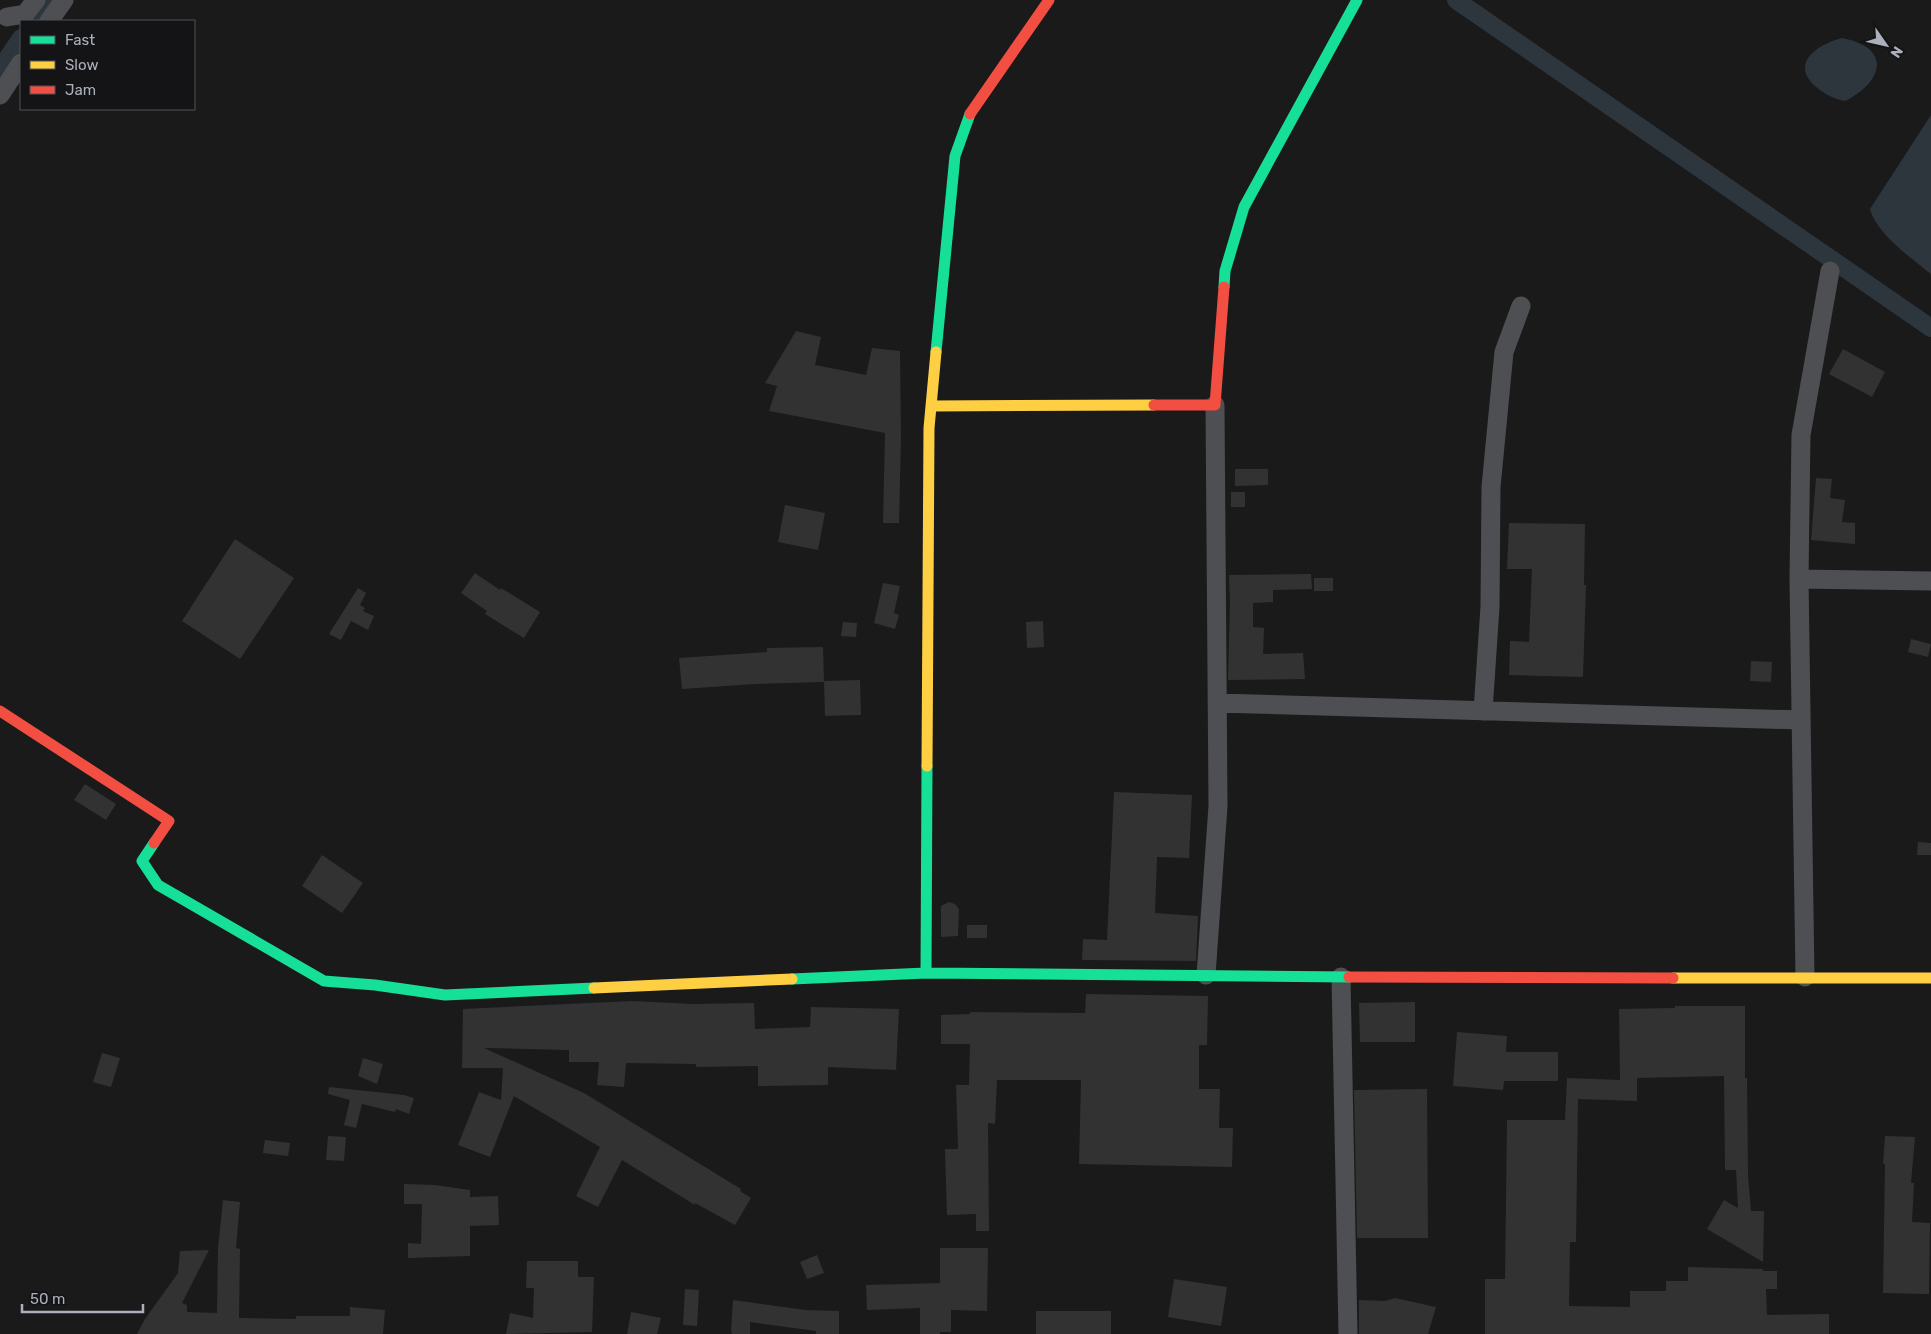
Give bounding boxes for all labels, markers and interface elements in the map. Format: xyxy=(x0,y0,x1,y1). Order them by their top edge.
legend xyxy=(20,20,195,110)
north arrow xyxy=(1861,20,1911,70)
text: Fast xyxy=(65,31,95,49)
text: N xyxy=(1886,43,1906,61)
text: Slow xyxy=(65,56,98,74)
text: Jam xyxy=(65,81,96,99)
scale bar xyxy=(22,1282,144,1314)
text: 50 m xyxy=(30,1290,65,1308)

